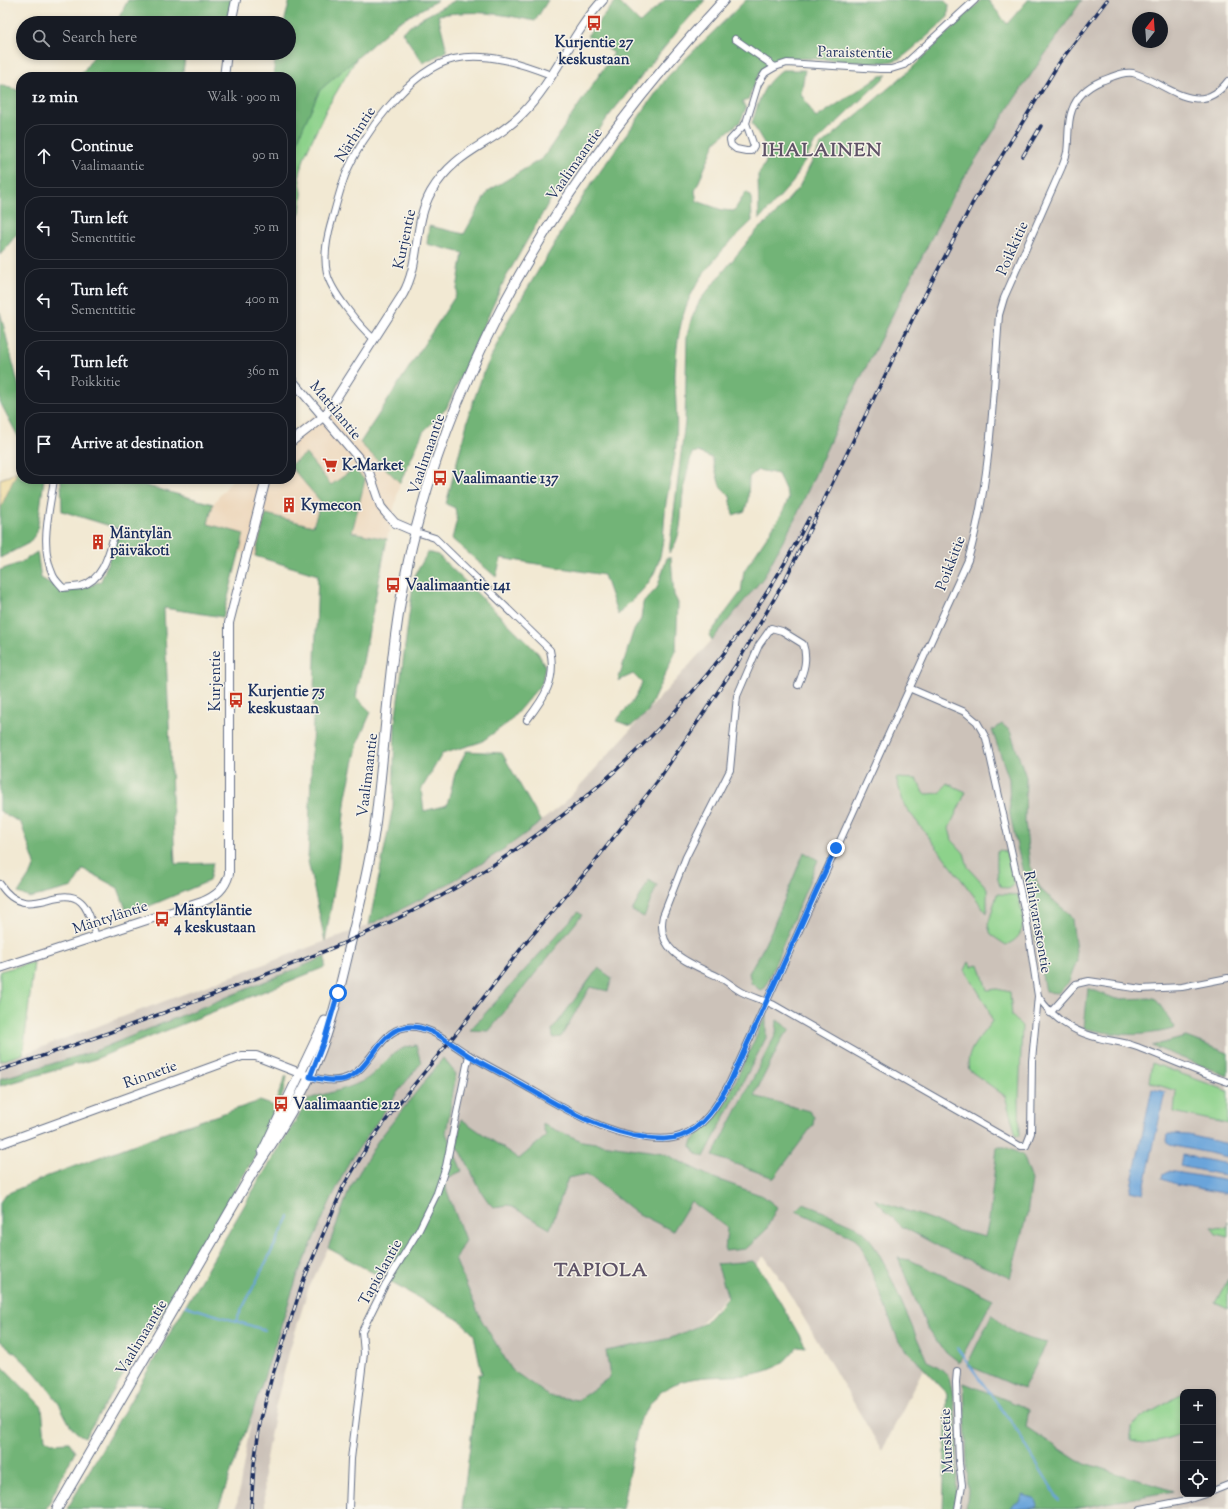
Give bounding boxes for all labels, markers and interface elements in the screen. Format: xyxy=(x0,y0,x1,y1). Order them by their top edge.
north arrow xyxy=(1132,12,1168,48)
bus stop icon: Kurjentie 27 keskustaan xyxy=(585,14,603,32)
search box xyxy=(16,16,296,60)
icon: search xyxy=(30,27,52,49)
text: Search here xyxy=(62,28,137,49)
place label: Kurjentie 27 keskustaan xyxy=(555,33,634,71)
street label: Paraistentie xyxy=(817,42,893,65)
text: 12 min xyxy=(32,86,78,110)
text: Walk · 900 m xyxy=(207,89,280,107)
street label: Närhintie xyxy=(331,103,382,167)
street label: Vaalimaantie xyxy=(542,124,608,206)
text: Continue xyxy=(71,137,133,158)
district label: IHALAINEN xyxy=(762,138,882,165)
icon: ahead xyxy=(33,145,55,167)
text: 90 m xyxy=(252,147,279,165)
text: Vaalimaantie xyxy=(71,158,144,176)
street label: Kurjentie xyxy=(389,207,422,271)
text: Turn left xyxy=(71,209,128,230)
icon: left xyxy=(33,217,55,239)
street label: Poikkitie xyxy=(992,218,1035,279)
text: 50 m xyxy=(254,219,279,237)
text: Sementtitie xyxy=(71,230,136,248)
text: Turn left xyxy=(71,281,128,302)
icon: left xyxy=(33,289,55,311)
text: 400 m xyxy=(245,291,279,309)
text: Sementtitie xyxy=(71,302,136,320)
text: Turn left xyxy=(71,353,128,374)
icon: left xyxy=(33,361,55,383)
text: 360 m xyxy=(247,363,279,381)
text: Poikkitie xyxy=(71,374,121,392)
street label: Mattilantie xyxy=(304,377,366,445)
street label: Vaalimaantie xyxy=(404,411,451,498)
icon: arrive xyxy=(33,433,55,455)
text: Arrive at destination xyxy=(71,434,204,455)
supermarket icon: K-Market xyxy=(321,456,339,474)
place label: K-Market xyxy=(342,456,404,477)
bus stop icon: Vaalimaantie 137 xyxy=(431,469,449,487)
place label: Vaalimaantie 137 xyxy=(452,469,559,490)
building icon: Kymecon xyxy=(280,496,298,514)
place label: Kymecon xyxy=(301,496,362,517)
place label: Mäntylän päiväkoti xyxy=(110,524,172,562)
building icon: Mäntylän päiväkoti xyxy=(89,533,107,551)
street label: Poikkitie xyxy=(931,533,971,594)
bus stop icon: Vaalimaantie 141 xyxy=(384,576,402,594)
place label: Vaalimaantie 141 xyxy=(405,576,512,597)
street label: Kurjentie xyxy=(206,651,227,711)
place label: Kurjentie 75 keskustaan xyxy=(247,682,326,720)
bus stop icon: Kurjentie 75 keskustaan xyxy=(227,691,245,709)
street label: Vaalimaantie xyxy=(353,732,384,819)
route end xyxy=(827,839,845,857)
street label: Riihivarastontie xyxy=(1017,869,1056,975)
street label: Mäntyläntie xyxy=(70,896,151,940)
place label: Mäntyläntie 4 keskustaan xyxy=(173,901,256,939)
bus stop icon: Mäntyläntie 4 keskustaan xyxy=(153,910,171,928)
route start xyxy=(329,984,347,1002)
street label: Rinnetie xyxy=(121,1056,180,1095)
bus stop icon: Vaalimaantie 212 xyxy=(272,1095,290,1113)
place label: Vaalimaantie 212 xyxy=(293,1095,401,1116)
street label: Tapiolantie xyxy=(354,1236,408,1310)
district label: TAPIOLA xyxy=(554,1258,648,1285)
street label: Vaalimaantie xyxy=(111,1296,173,1380)
map controls xyxy=(1180,1389,1216,1497)
button: + xyxy=(1180,1389,1216,1425)
street label: Mursketie xyxy=(935,1408,960,1474)
button: − xyxy=(1180,1425,1216,1461)
button: locate xyxy=(1180,1461,1216,1497)

